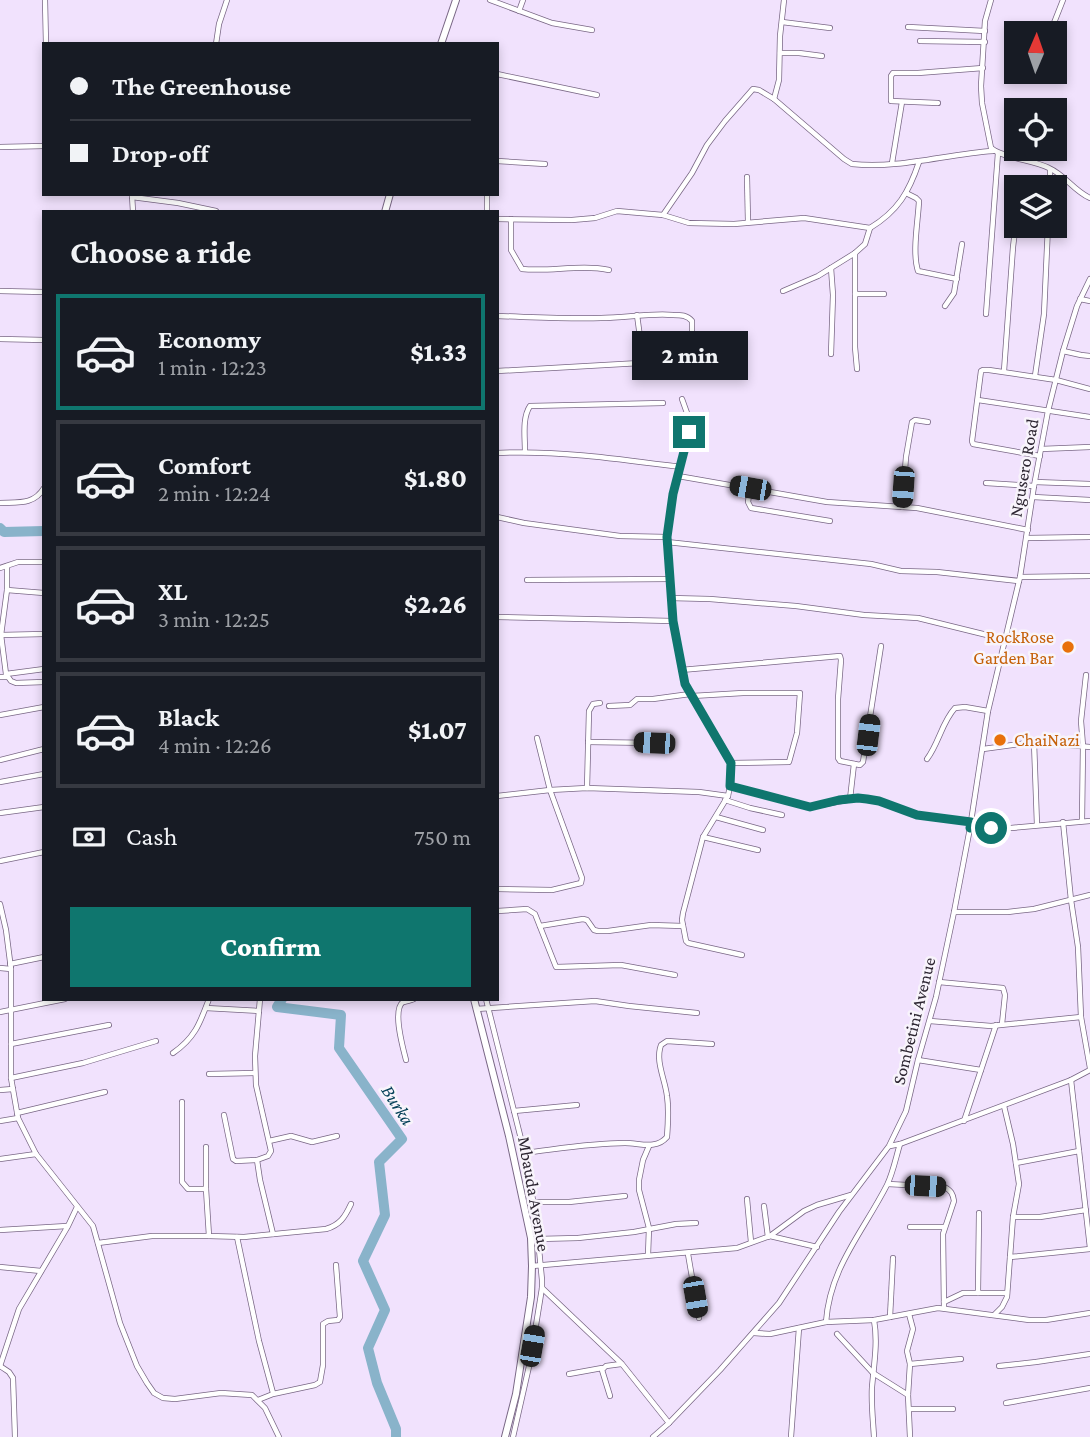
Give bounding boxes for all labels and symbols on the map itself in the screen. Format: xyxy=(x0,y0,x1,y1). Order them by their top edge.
north arrow xyxy=(1004,21,1068,84)
callout: 2 min xyxy=(631,330,747,380)
route end xyxy=(673,416,705,448)
street label: Ngusero Road xyxy=(1005,417,1043,519)
car xyxy=(892,465,915,509)
car xyxy=(728,474,773,502)
place label: RockRose Garden Bar xyxy=(973,627,1055,668)
marker: RockRose Garden Bar xyxy=(1060,639,1076,655)
car xyxy=(856,713,881,757)
place label: ChaiNazi xyxy=(1014,730,1080,750)
car xyxy=(633,732,676,754)
marker: ChaiNazi xyxy=(992,732,1008,748)
route start xyxy=(975,812,1007,844)
street label: Sombetini Avenue xyxy=(889,955,939,1087)
water label: Burka xyxy=(377,1081,419,1129)
street label: Mbauda Avenue xyxy=(514,1135,554,1253)
car xyxy=(904,1174,947,1198)
car xyxy=(682,1274,709,1320)
car xyxy=(519,1323,546,1369)

